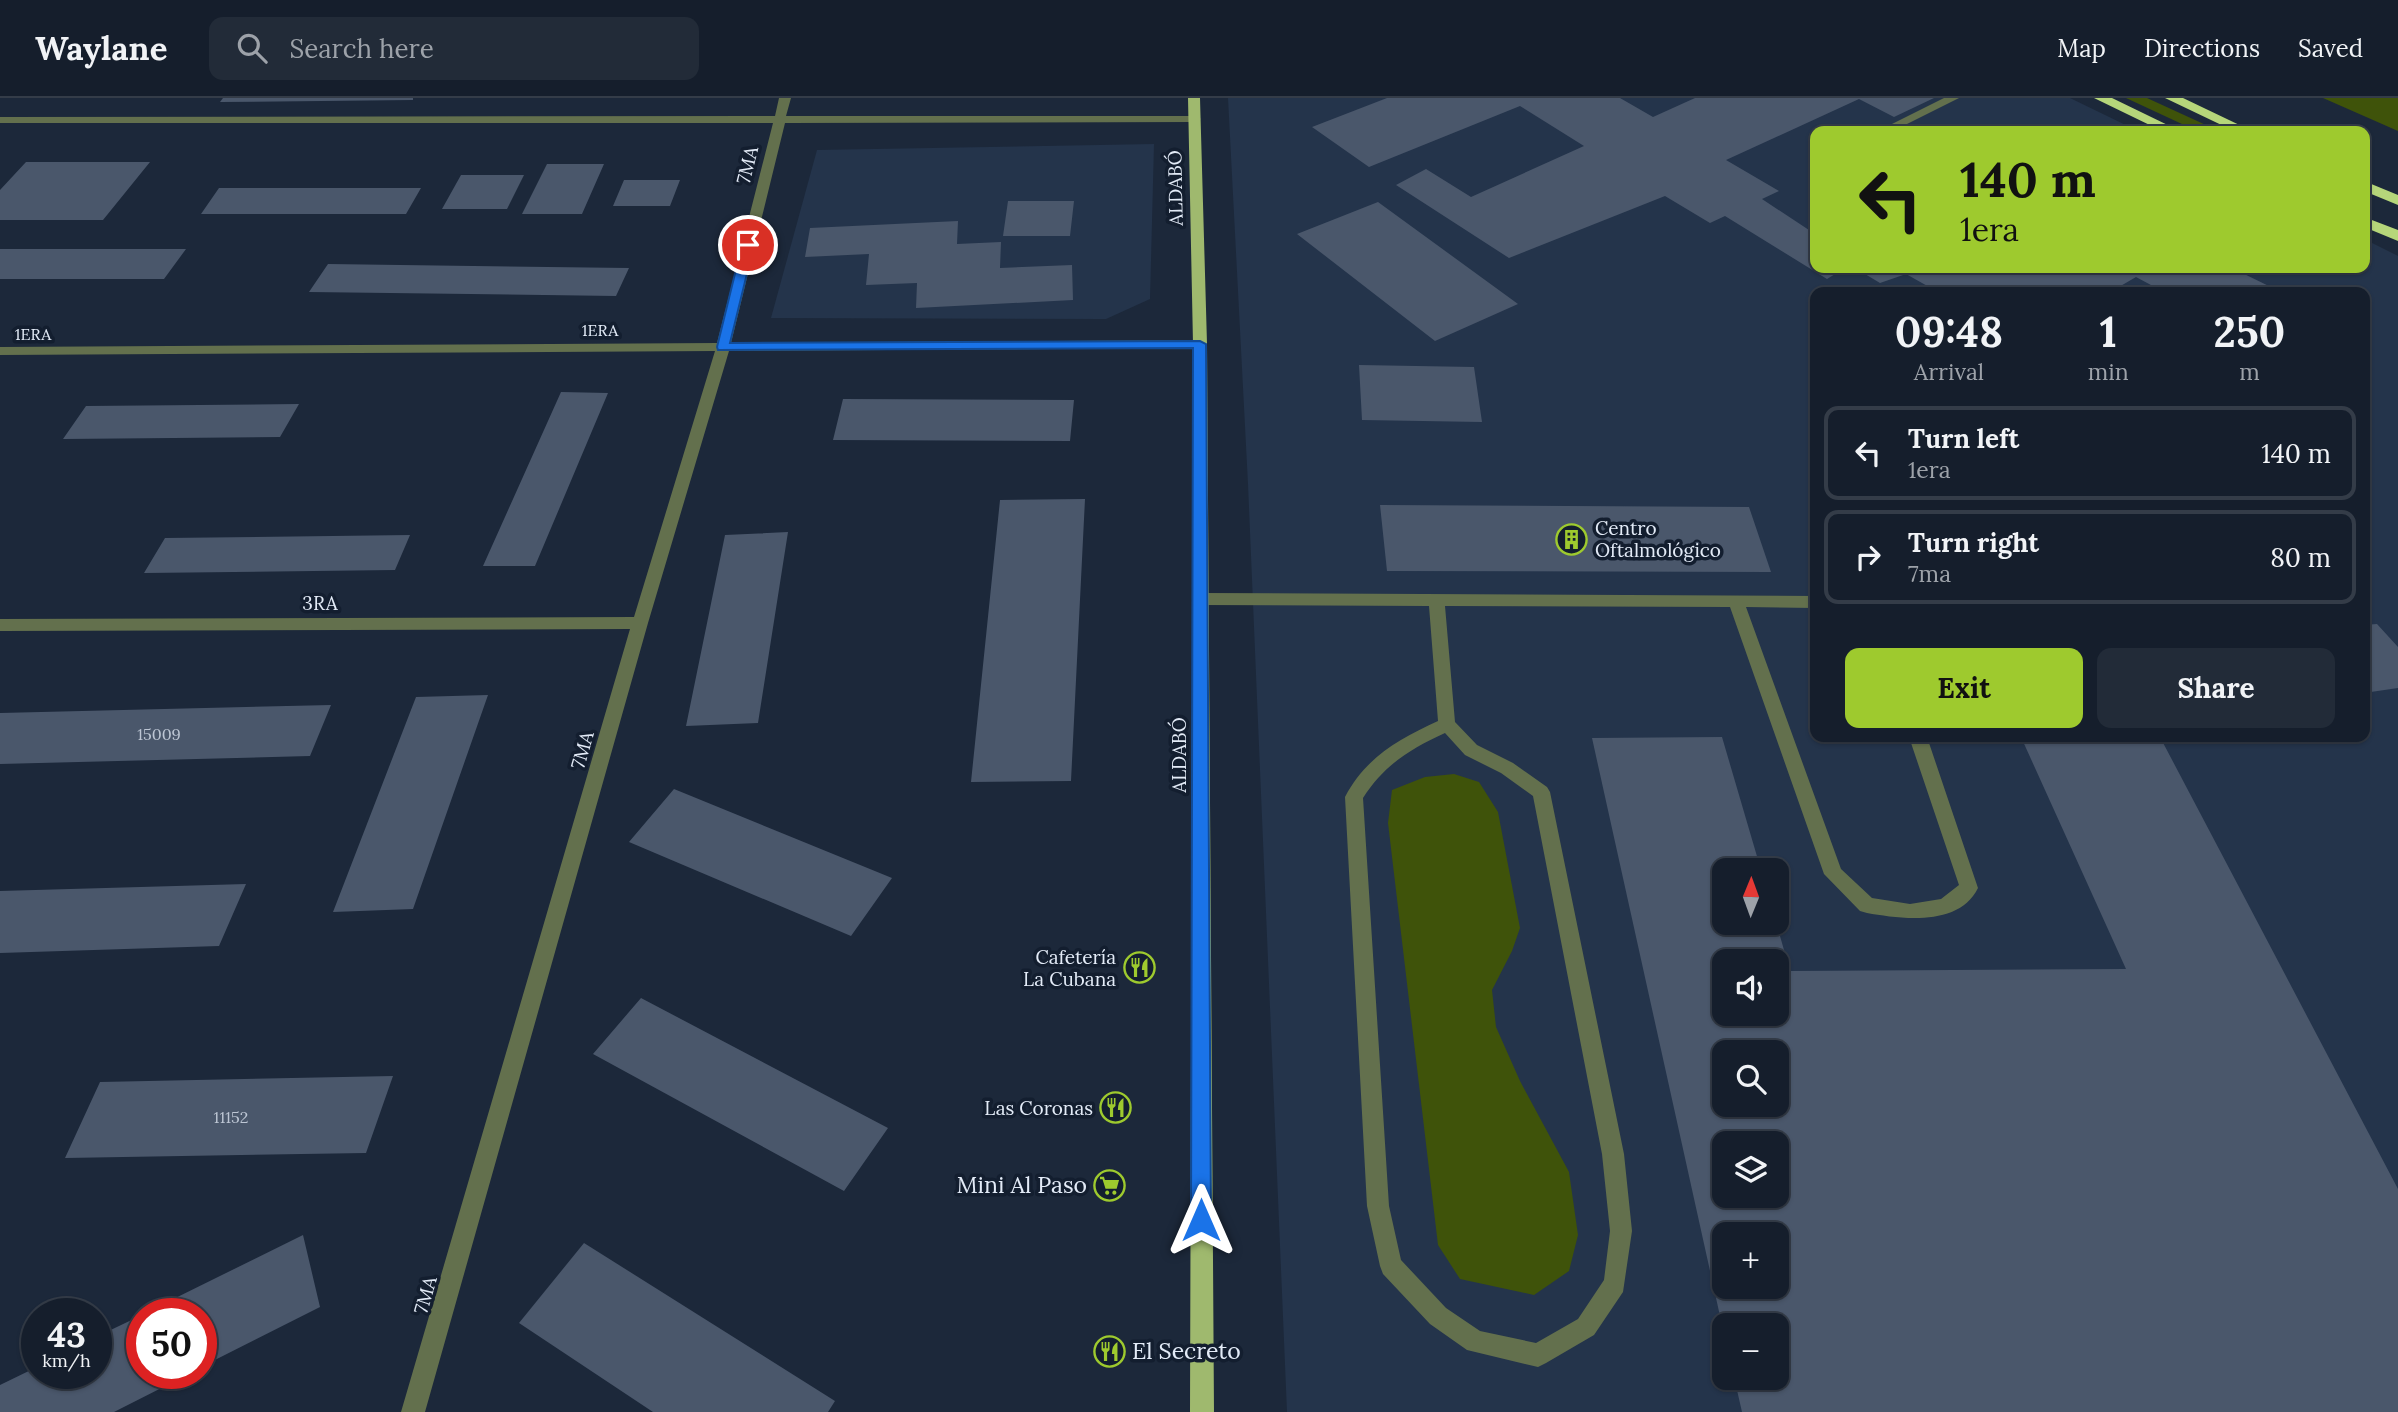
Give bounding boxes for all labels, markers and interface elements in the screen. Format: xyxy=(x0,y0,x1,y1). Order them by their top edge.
search box xyxy=(209,17,699,80)
text: Waylane xyxy=(35,27,167,69)
icon: search xyxy=(233,29,271,67)
text: Search here xyxy=(289,32,434,65)
text: Map xyxy=(2057,33,2106,64)
text: Directions xyxy=(2144,33,2260,64)
text: Saved xyxy=(2298,33,2363,64)
street label: 7MA xyxy=(731,143,764,186)
text: 140 m xyxy=(1960,148,2096,210)
street label: ALDABÓ xyxy=(1162,150,1188,227)
icon: left xyxy=(1845,154,1936,245)
text: 1era xyxy=(1960,209,2019,250)
pin xyxy=(718,215,778,275)
icon: arrive xyxy=(729,226,767,264)
text: 09:48 xyxy=(1895,305,2003,359)
text: 1 xyxy=(2100,305,2117,359)
text: 250 xyxy=(2214,305,2285,359)
street label: 1ERA xyxy=(582,320,619,340)
street label: 1ERA xyxy=(15,324,52,344)
text: Arrival xyxy=(1914,357,1984,386)
text: min xyxy=(2088,357,2129,386)
text: m xyxy=(2239,357,2260,386)
text: Turn left xyxy=(1908,422,2019,455)
icon: left xyxy=(1849,434,1887,472)
text: 140 m xyxy=(2261,437,2331,470)
text: 1era xyxy=(1908,455,1951,484)
place label: Centro Oftalmológico xyxy=(1595,516,1721,562)
building icon: Centro Oftalmológico xyxy=(1555,522,1589,556)
text: Turn right xyxy=(1908,526,2039,559)
icon: right xyxy=(1849,538,1887,576)
text: 80 m xyxy=(2270,541,2331,574)
text: 7ma xyxy=(1908,559,1951,588)
street label: 3RA xyxy=(302,591,339,615)
button: Exit xyxy=(1845,648,2083,728)
button: Share xyxy=(2097,648,2335,728)
street label: ALDABÓ xyxy=(1167,717,1191,794)
house number: 15009 xyxy=(137,724,181,744)
street label: 7MA xyxy=(565,727,599,772)
north arrow xyxy=(1712,858,1788,934)
map controls xyxy=(1712,858,1789,1390)
place label: Cafetería La Cubana xyxy=(1023,945,1116,991)
button: sound xyxy=(1712,949,1789,1026)
restaurant icon: Cafetería La Cubana xyxy=(1122,951,1156,985)
button: search xyxy=(1712,1040,1789,1117)
restaurant icon: Las Coronas xyxy=(1099,1091,1133,1125)
place label: Las Coronas xyxy=(984,1096,1093,1120)
house number: 11152 xyxy=(214,1107,248,1127)
button: layers xyxy=(1712,1131,1789,1208)
supermarket icon: Mini Al Paso xyxy=(1093,1168,1127,1202)
place label: Mini Al Paso xyxy=(956,1170,1087,1199)
position arrow xyxy=(1164,1183,1238,1257)
button: + xyxy=(1712,1222,1789,1299)
street label: 7MA xyxy=(408,1272,442,1317)
speed limit sign: 50 xyxy=(126,1298,217,1389)
text: 43 xyxy=(47,1312,86,1357)
button: − xyxy=(1712,1313,1789,1390)
restaurant icon: El Secreto xyxy=(1092,1334,1126,1368)
place label: El Secreto xyxy=(1132,1336,1241,1365)
text: km/h xyxy=(42,1349,91,1372)

